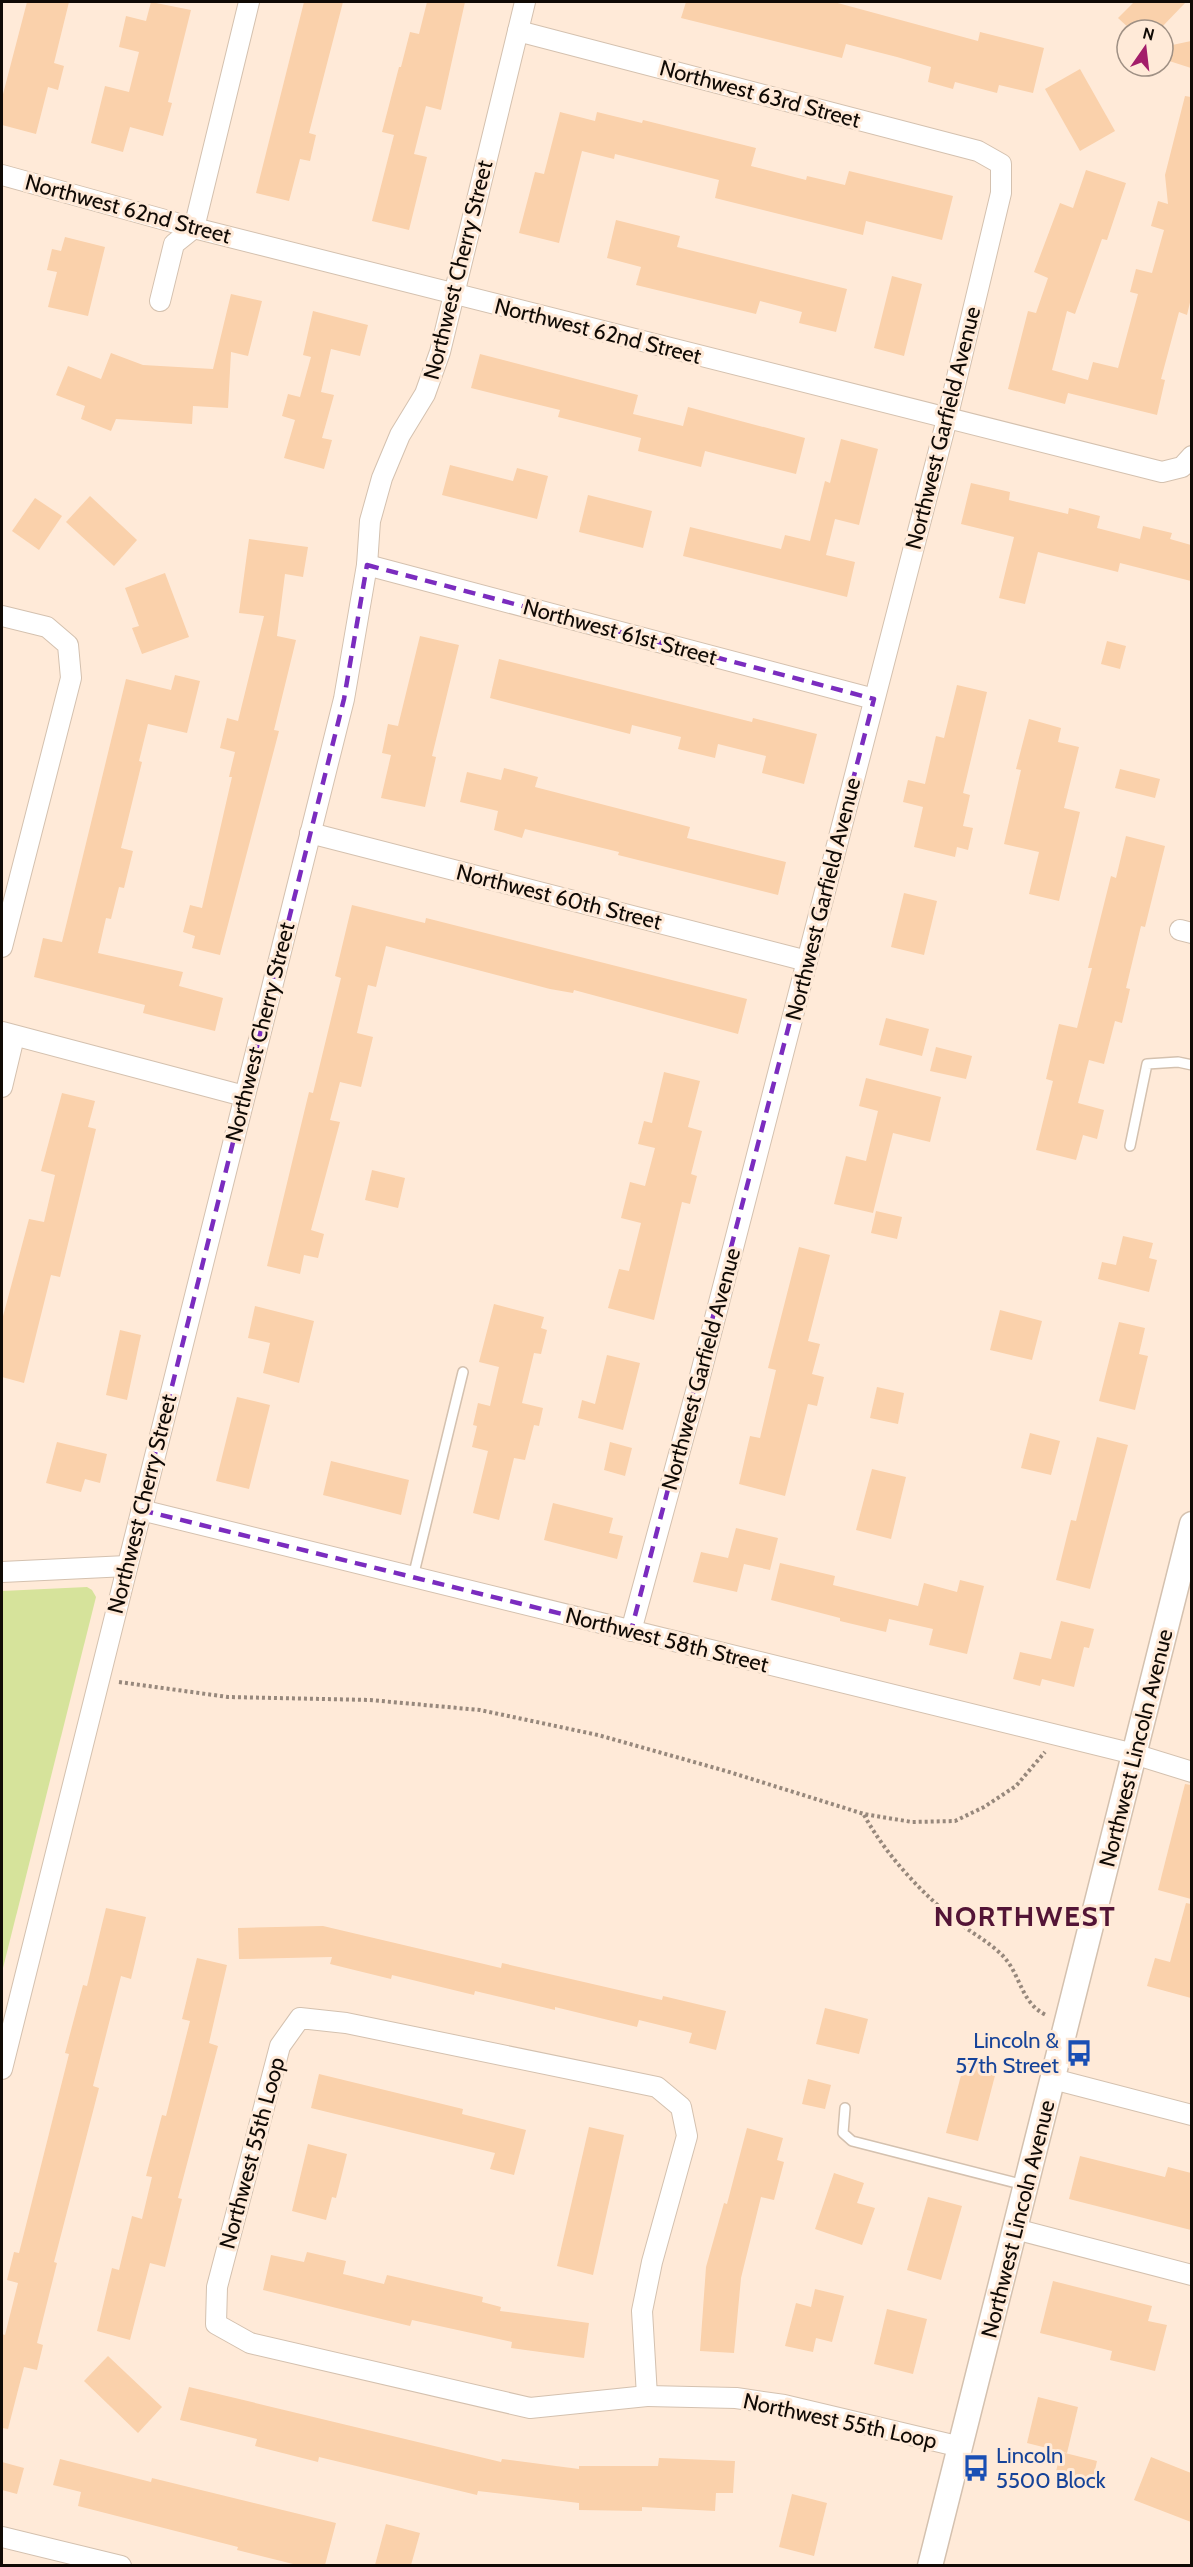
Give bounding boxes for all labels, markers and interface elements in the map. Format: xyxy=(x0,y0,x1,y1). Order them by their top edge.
north arrow xyxy=(1115,18,1175,78)
text: N xyxy=(1141,23,1156,45)
street label: Northwest 63rd Street xyxy=(657,54,864,134)
street label: Northwest Cherry Street xyxy=(418,157,498,383)
street label: Northwest 62nd Street xyxy=(22,169,234,250)
street label: Northwest 62nd Street xyxy=(492,292,705,370)
street label: Northwest Garfield Avenue xyxy=(900,304,986,552)
street label: Northwest 61st Street xyxy=(520,593,720,671)
street label: Northwest Garfield Avenue xyxy=(780,775,866,1023)
street label: Northwest 60th Street xyxy=(454,858,665,936)
street label: Northwest Cherry Street xyxy=(220,919,300,1145)
street label: Northwest Garfield Avenue xyxy=(656,1245,746,1493)
street label: Northwest Cherry Street xyxy=(102,1391,182,1617)
street label: Northwest 58th Street xyxy=(563,1602,772,1678)
street label: Northwest Lincoln Avenue xyxy=(1093,1626,1179,1870)
district label: NORTHWEST xyxy=(934,1899,1116,1933)
place label: Lincoln & 57th Street xyxy=(955,2027,1060,2079)
bus stop icon: Lincoln & 57th Street xyxy=(1064,2038,1094,2068)
street label: Northwest 55th Loop xyxy=(213,2054,291,2252)
street label: Northwest Lincoln Avenue xyxy=(975,2097,1061,2341)
street label: Northwest 55th Loop xyxy=(741,2387,939,2455)
place label: Lincoln 5500 Block xyxy=(996,2442,1106,2494)
bus stop icon: Lincoln 5500 Block xyxy=(961,2453,991,2483)

